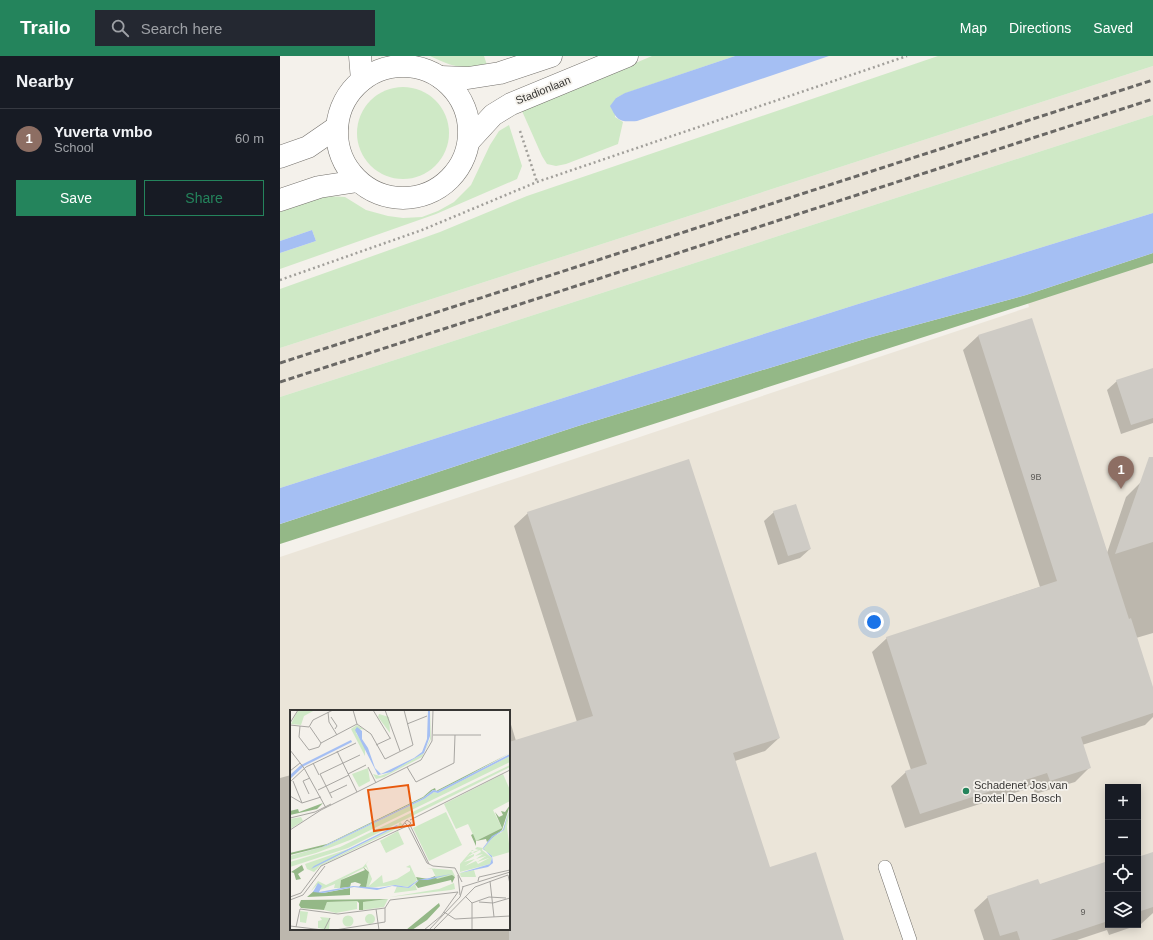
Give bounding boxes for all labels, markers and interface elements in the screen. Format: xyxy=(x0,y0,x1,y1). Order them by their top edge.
search box xyxy=(95,10,375,46)
text: Trailo xyxy=(20,17,71,38)
icon: search xyxy=(109,17,131,39)
text: Search here xyxy=(141,20,222,37)
text: Map xyxy=(960,20,987,36)
text: Directions xyxy=(1009,20,1071,36)
text: Saved xyxy=(1093,20,1133,36)
text: Nearby xyxy=(16,72,74,91)
street label: Stadionlaan xyxy=(514,74,572,106)
text: Yuverta vmbo xyxy=(54,123,152,140)
text: 1 xyxy=(25,131,33,146)
text: 60 m xyxy=(235,131,264,146)
text: School xyxy=(54,140,94,155)
button: Save xyxy=(16,180,136,216)
button: Share xyxy=(144,180,264,216)
pin: 1 xyxy=(1108,456,1134,489)
house number: 9B xyxy=(1030,472,1042,482)
your location xyxy=(864,612,884,632)
inset map xyxy=(290,710,510,930)
place label: Schadenet Jos van Boxtel Den Bosch xyxy=(974,779,1068,804)
map controls xyxy=(1105,784,1141,928)
button: + xyxy=(1105,784,1141,820)
marker: Schadenet Jos van Boxtel Den Bosch xyxy=(961,786,971,796)
button: − xyxy=(1105,820,1141,856)
button: locate xyxy=(1105,856,1141,892)
button: layers xyxy=(1105,892,1141,928)
house number: 9 xyxy=(1080,907,1086,917)

